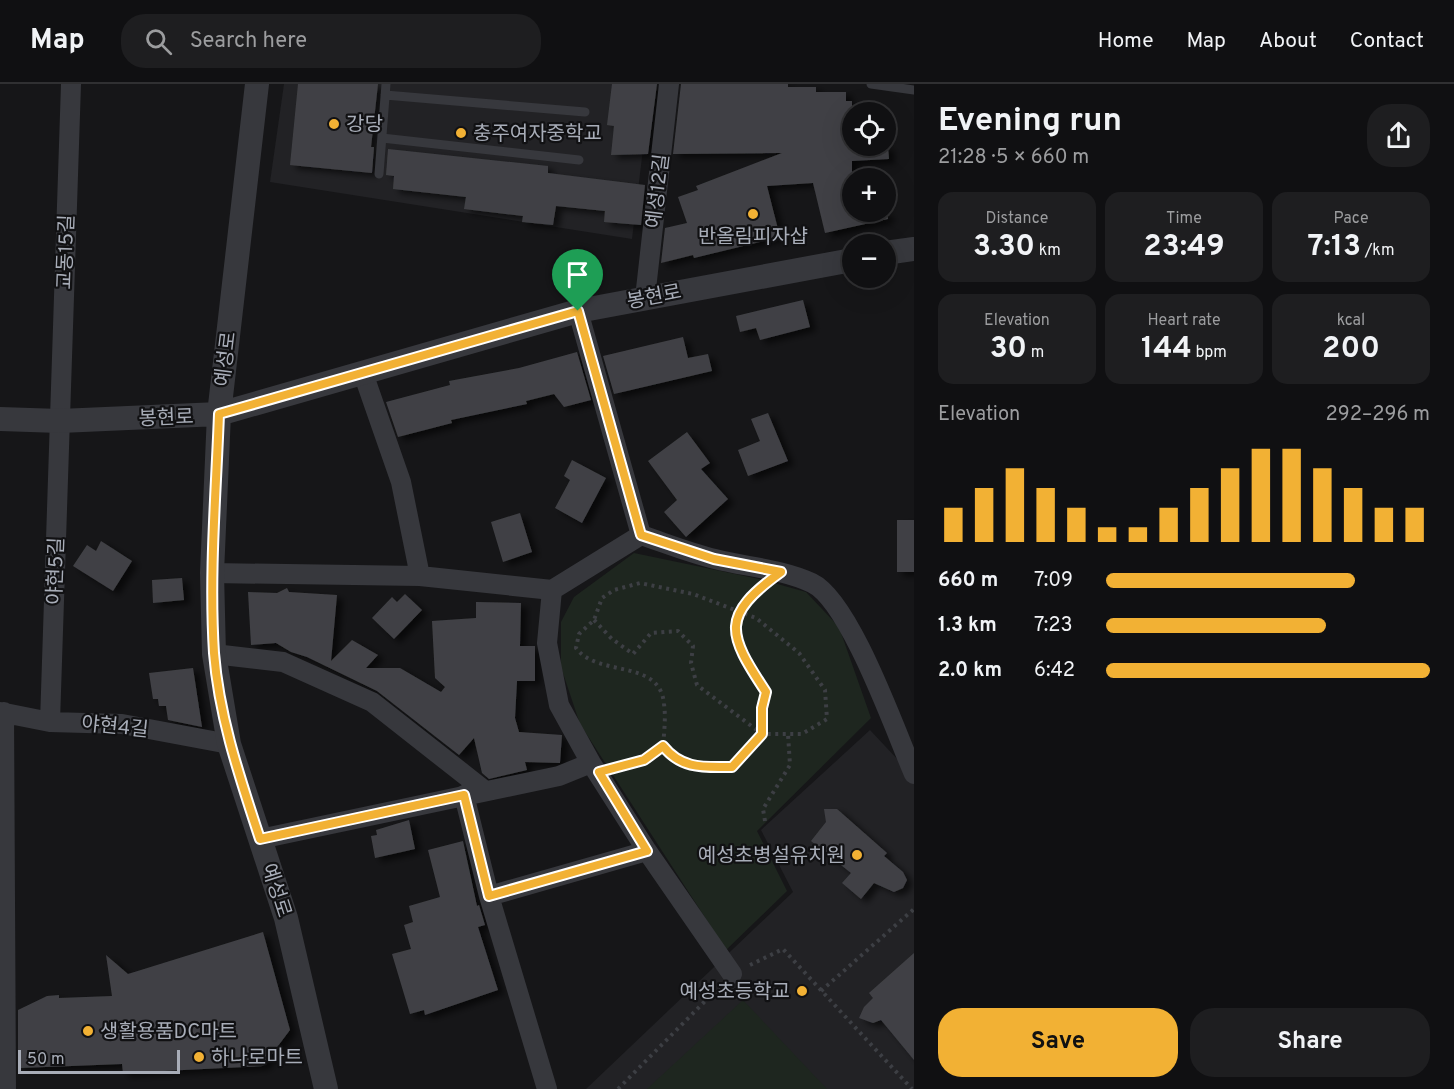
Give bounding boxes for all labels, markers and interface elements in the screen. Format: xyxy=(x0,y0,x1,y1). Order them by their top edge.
search box xyxy=(121,14,541,68)
text: Map xyxy=(30,23,85,59)
icon: search xyxy=(142,25,175,58)
text: Search here xyxy=(190,28,307,55)
text: Home xyxy=(1098,28,1154,55)
text: Map xyxy=(1187,28,1226,55)
text: About xyxy=(1259,28,1317,55)
text: Contact xyxy=(1350,28,1424,55)
text: Evening run xyxy=(938,101,1122,143)
map controls xyxy=(842,102,896,288)
button: locate xyxy=(842,102,896,156)
button: share xyxy=(1367,104,1430,167)
place label: 강당 xyxy=(346,113,383,139)
marker: 강당 xyxy=(327,117,341,131)
place label: 충주여자중학교 xyxy=(473,122,602,148)
marker: 충주여자중학교 xyxy=(454,126,468,140)
text: 21:28 · 5 × 660 m xyxy=(938,145,1089,171)
street label: 예성12길 xyxy=(642,152,676,230)
button: + xyxy=(842,168,896,222)
marker: 반올림피자샵 xyxy=(746,207,760,221)
text: Distance xyxy=(986,209,1048,229)
text: Time xyxy=(1166,209,1202,229)
text: Pace xyxy=(1333,209,1369,229)
street label: 교동15길 xyxy=(53,214,81,290)
place label: 반올림피자샵 xyxy=(698,225,808,251)
text: 3.30 xyxy=(973,229,1035,266)
text: 23:49 xyxy=(1143,229,1225,266)
text: 7:13 xyxy=(1307,229,1361,266)
button: − xyxy=(842,234,896,288)
text: km xyxy=(1035,241,1061,261)
text: /km xyxy=(1361,241,1395,261)
pin xyxy=(552,249,603,311)
icon: arrive xyxy=(561,258,594,291)
street label: 봉현로 xyxy=(625,280,684,316)
text: Elevation xyxy=(984,311,1050,331)
text: Heart rate xyxy=(1147,311,1221,331)
text: kcal xyxy=(1337,311,1365,331)
street label: 예성로 xyxy=(211,330,243,388)
text: 30 xyxy=(990,331,1027,368)
text: 144 xyxy=(1141,331,1192,368)
text: 200 xyxy=(1322,331,1380,368)
text: m xyxy=(1027,343,1044,363)
text: bpm xyxy=(1192,343,1227,363)
text: Elevation xyxy=(938,402,1020,428)
text: 292–296 m xyxy=(1326,402,1430,428)
street label: 봉현로 xyxy=(138,405,194,433)
street label: 야현5길 xyxy=(43,537,71,605)
text: 660 m xyxy=(938,568,998,594)
text: 7:09 xyxy=(1034,568,1073,594)
text: 1.3 km xyxy=(938,613,997,639)
text: 7:23 xyxy=(1034,613,1072,639)
text: 2.0 km xyxy=(938,658,1002,684)
text: 6:42 xyxy=(1034,658,1075,684)
street label: 야현4길 xyxy=(80,712,150,744)
place label: 예성초병설유치원 xyxy=(698,844,845,870)
marker: 예성초병설유치원 xyxy=(850,848,864,862)
street label: 예성로 xyxy=(254,860,296,921)
place label: 예성초등학교 xyxy=(680,980,790,1006)
marker: 예성초등학교 xyxy=(795,984,809,998)
button: Save xyxy=(938,1008,1178,1077)
button: Share xyxy=(1190,1008,1430,1077)
place label: 생활용품DC마트 xyxy=(100,1020,237,1046)
marker: 생활용품DC마트 xyxy=(81,1024,95,1038)
place label: 하나로마트 xyxy=(211,1046,303,1072)
scale bar xyxy=(18,1047,180,1074)
text: 50 m xyxy=(27,1050,65,1070)
marker: 하나로마트 xyxy=(192,1050,206,1064)

